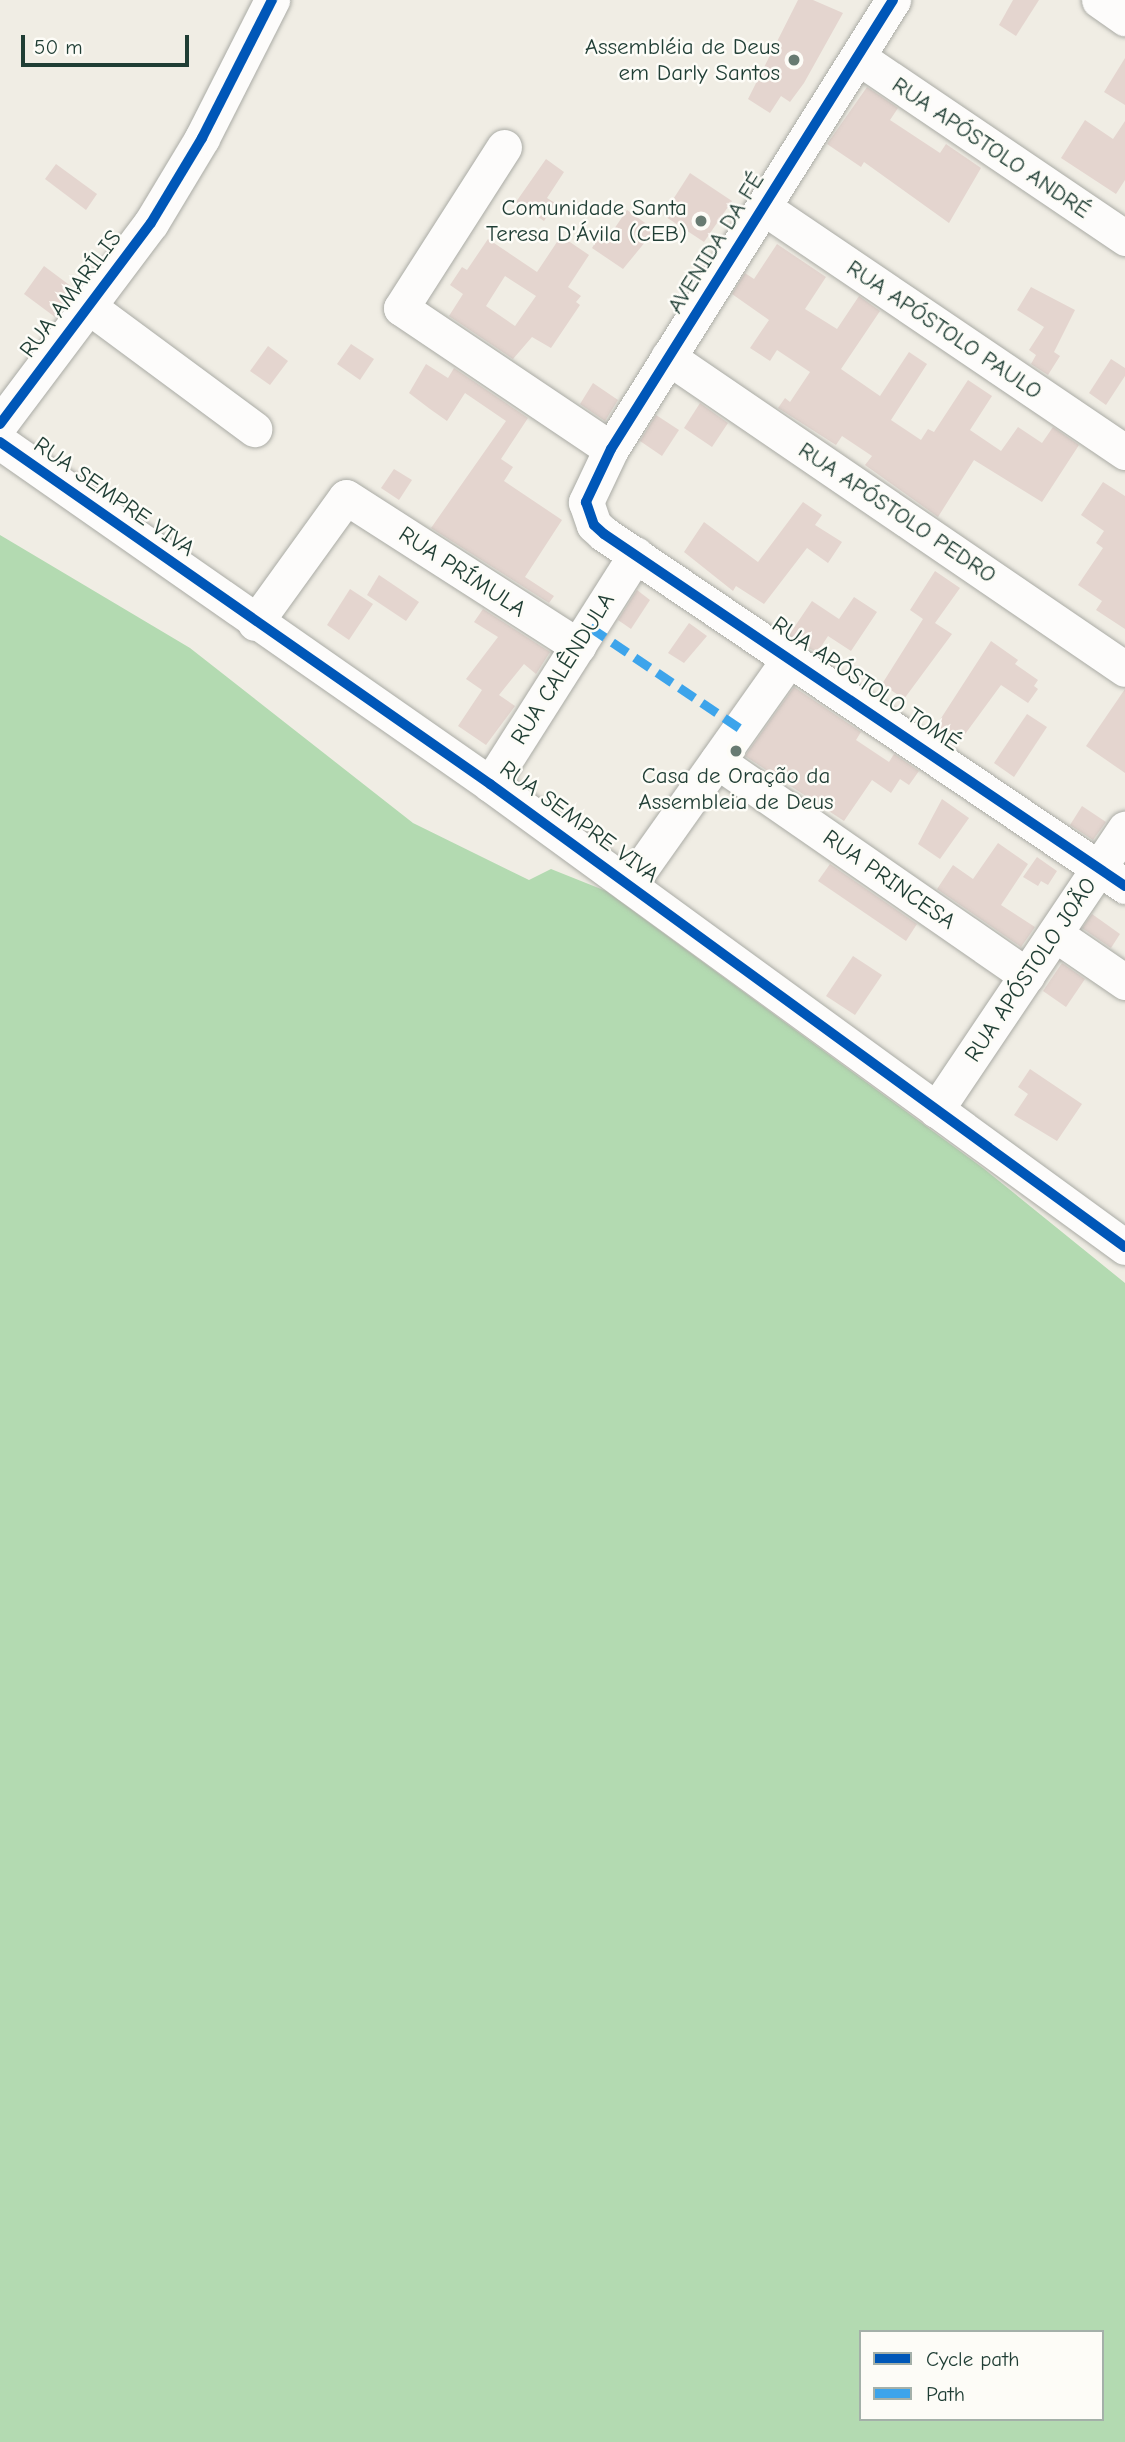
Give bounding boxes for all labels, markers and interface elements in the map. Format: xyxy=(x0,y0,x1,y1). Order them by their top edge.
scale bar xyxy=(24,21,192,65)
place label: Assembléia de Deus em Darly Santos xyxy=(585,33,780,87)
text: 50 m xyxy=(34,35,83,59)
marker: Assembléia de Deus em Darly Santos xyxy=(786,52,802,68)
street label: RUA APÓSTOLO ANDRÉ xyxy=(887,71,1095,225)
street label: AVENIDA DA FÉ xyxy=(662,167,770,319)
place label: Comunidade Santa Teresa D'Ávila (CEB) xyxy=(486,194,687,248)
marker: Comunidade Santa Teresa D'Ávila (CEB) xyxy=(693,213,709,229)
street label: RUA AMARÍLIS xyxy=(14,225,128,363)
street label: RUA APÓSTOLO PAULO xyxy=(841,254,1047,406)
street label: RUA SEMPRE VIVA xyxy=(28,431,200,563)
street label: RUA APÓSTOLO PEDRO xyxy=(793,437,1001,589)
street label: RUA PRÍMULA xyxy=(393,521,531,623)
street label: RUA CALÊNDULA xyxy=(505,588,621,750)
street label: RUA APÓSTOLO TOMÉ xyxy=(767,611,965,757)
marker: Casa de Oração da Assembleia de Deus xyxy=(728,743,744,759)
street label: RUA SEMPRE VIVA xyxy=(494,755,664,889)
place label: Casa de Oração da Assembleia de Deus xyxy=(638,762,834,816)
street label: RUA PRINCESA xyxy=(818,824,960,936)
street label: RUA APÓSTOLO JOÃO xyxy=(959,873,1103,1067)
legend xyxy=(859,2330,1104,2421)
text: Cycle path xyxy=(926,2347,1019,2371)
text: Path xyxy=(926,2382,965,2406)

